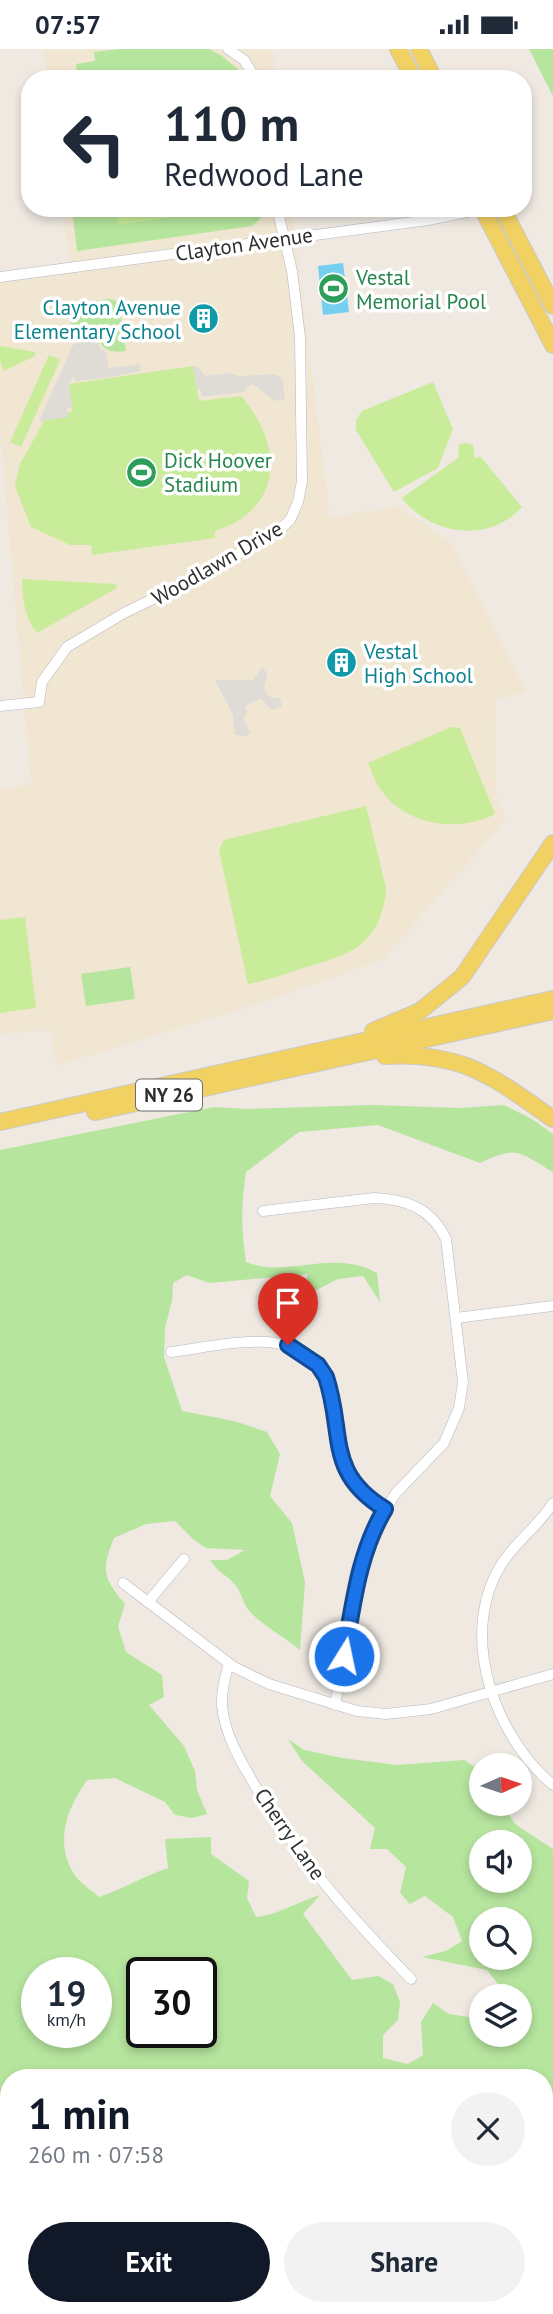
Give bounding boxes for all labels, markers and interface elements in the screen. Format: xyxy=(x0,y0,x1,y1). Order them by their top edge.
text: 07:57 xyxy=(35,8,101,41)
text: 110 m xyxy=(164,91,299,155)
icon: left xyxy=(49,98,140,189)
text: Redwood Lane xyxy=(164,153,364,195)
street label: Clayton Avenue xyxy=(174,221,314,267)
place label: Vestal Memorial Pool xyxy=(355,264,486,315)
sports icon: Vestal Memorial Pool xyxy=(316,272,350,306)
place label: Clayton Avenue Elementary School xyxy=(14,294,181,345)
building icon: Clayton Avenue Elementary School xyxy=(187,302,221,336)
place label: Dick Hoover Stadium xyxy=(164,447,272,498)
sports icon: Dick Hoover Stadium xyxy=(124,455,158,489)
street label: Woodlawn Drive xyxy=(147,515,287,611)
place label: Vestal High School xyxy=(363,638,473,689)
building icon: Vestal High School xyxy=(324,646,358,680)
road number: NY 26 xyxy=(136,1079,202,1111)
pin xyxy=(258,1273,318,1345)
icon: arrive xyxy=(269,1284,307,1322)
position arrow xyxy=(307,1619,381,1693)
north arrow xyxy=(469,1753,532,1817)
map controls xyxy=(469,1753,532,2047)
street label: Cherry Lane xyxy=(249,1783,331,1885)
button: sound xyxy=(469,1830,532,1893)
button: search xyxy=(469,1907,532,1970)
speed limit sign: 30 xyxy=(126,1957,217,2048)
text: 19 xyxy=(47,1970,86,2016)
button: layers xyxy=(469,1984,532,2047)
text: km/h xyxy=(47,2008,86,2031)
text: 1 min xyxy=(28,2086,130,2141)
button: close xyxy=(451,2092,525,2166)
text: 260 m · 07:58 xyxy=(28,2140,164,2169)
button: Exit xyxy=(28,2222,270,2302)
button: Share xyxy=(284,2222,525,2302)

